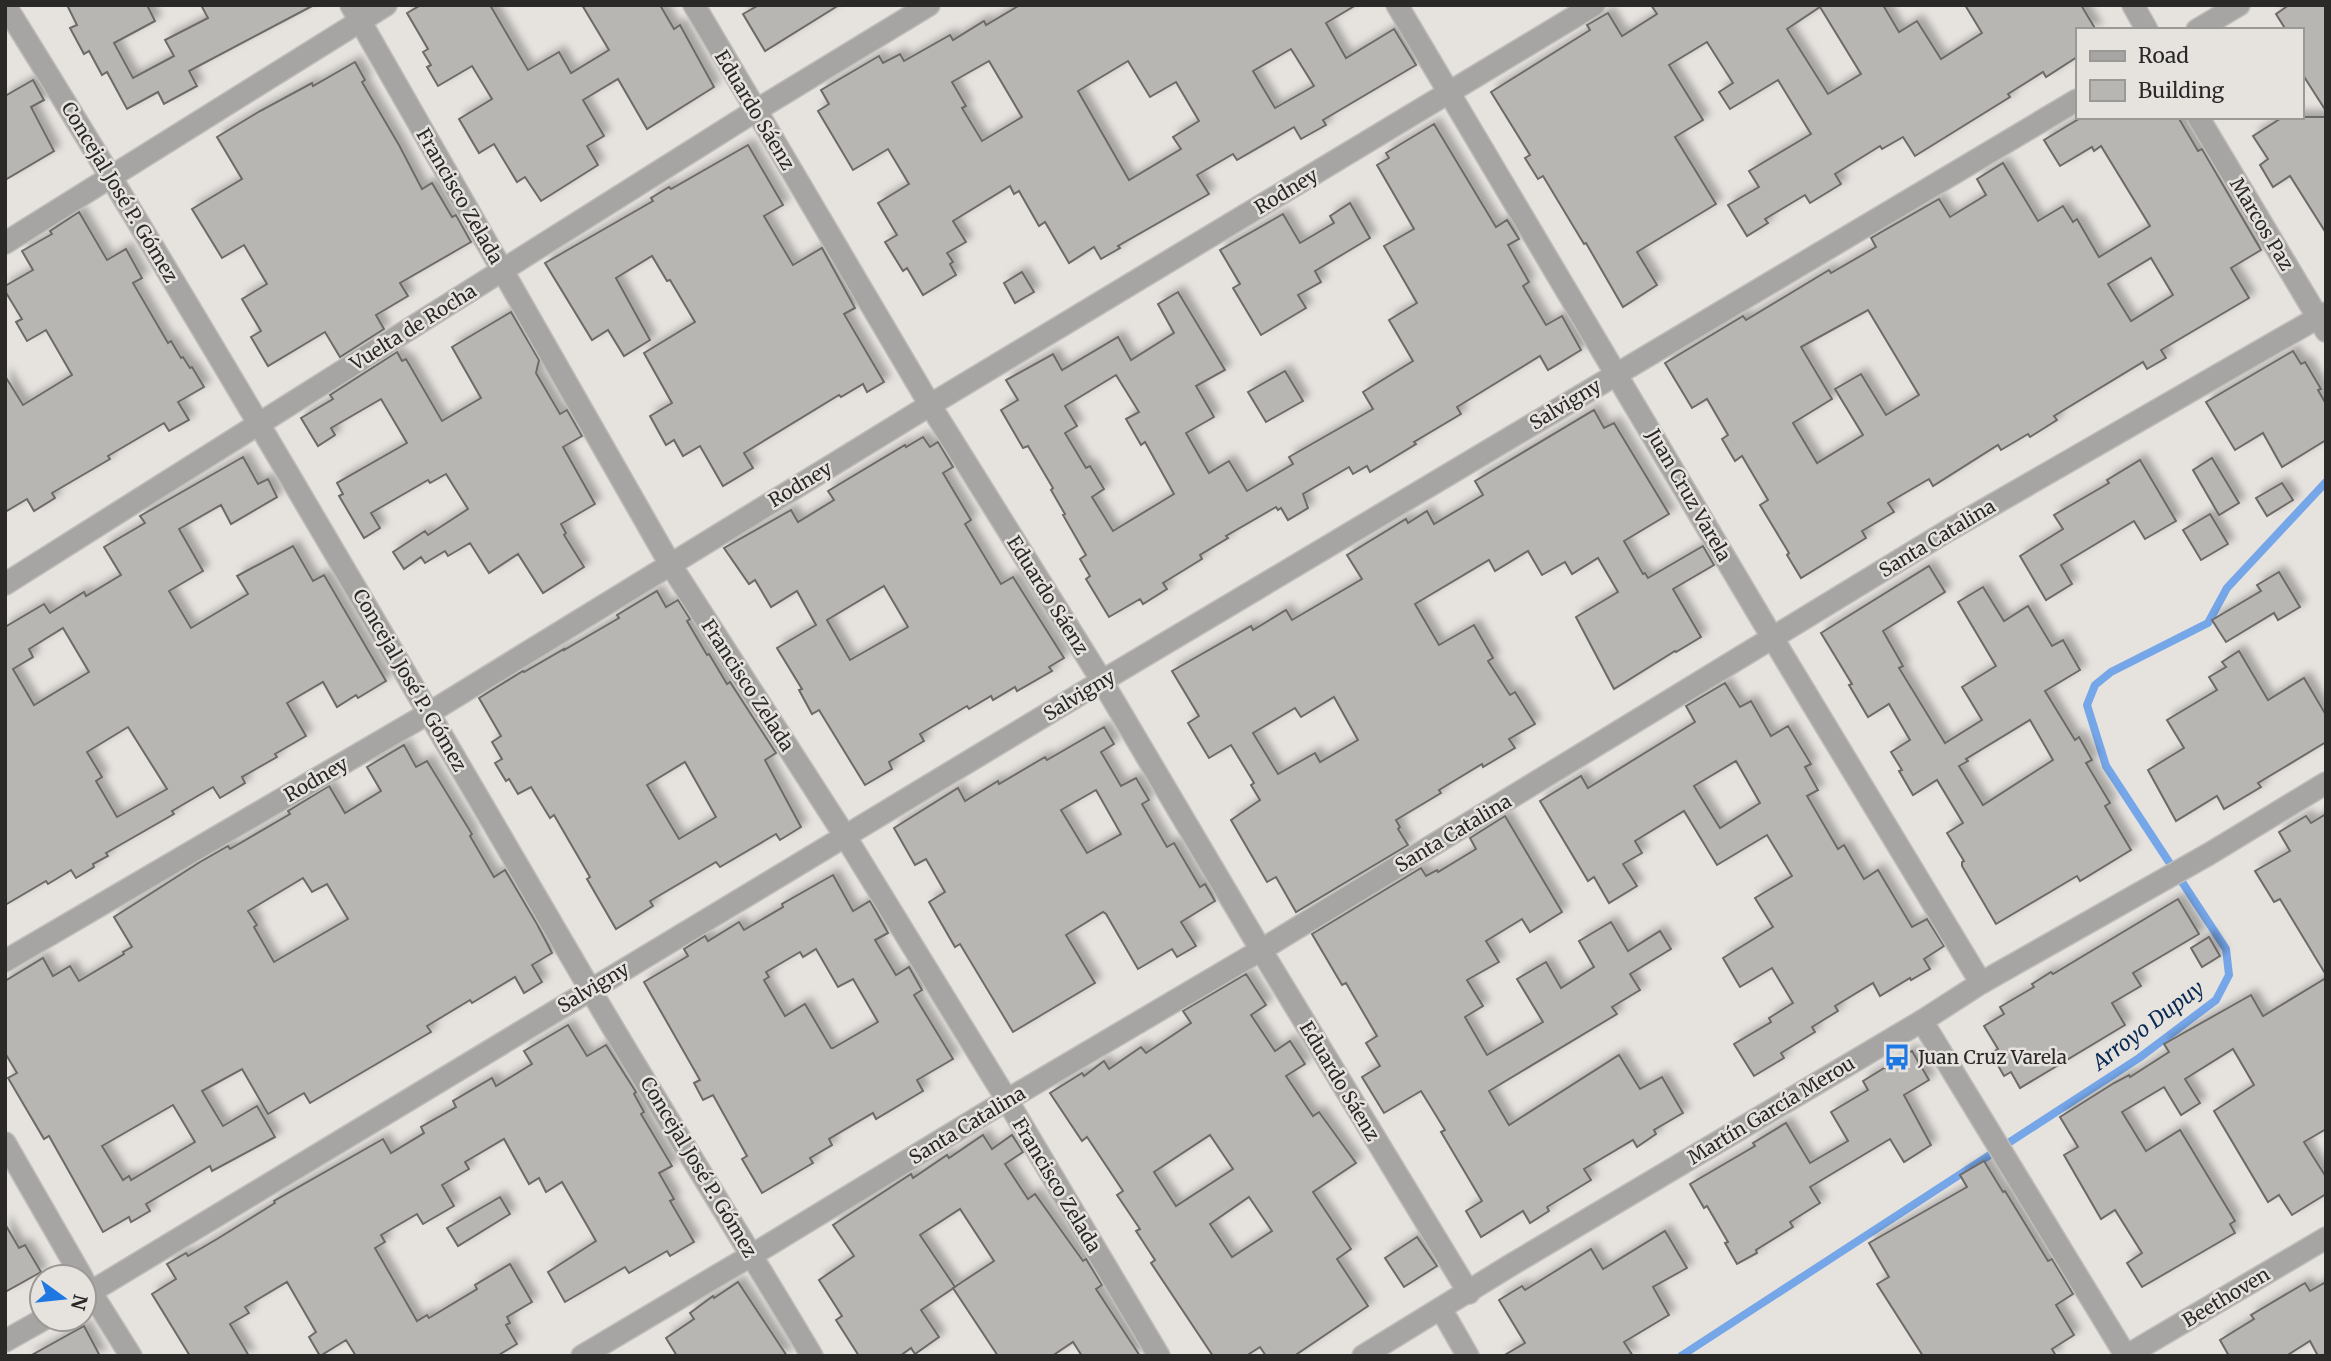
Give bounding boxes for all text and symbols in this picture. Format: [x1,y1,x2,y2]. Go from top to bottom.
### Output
legend [2076,28,2303,119]
text: Road [2138,42,2189,69]
street label: Eduardo Sáenz [710,46,800,174]
text: Building [2138,77,2225,104]
street label: Concejal José P. Gómez [57,97,183,287]
street label: Francisco Zelada [412,124,508,268]
street label: Rodney [1250,163,1322,219]
street label: Marcos Paz [2225,173,2299,275]
street label: Vuelta de Rocha [345,279,481,376]
street label: Salvigny [1525,373,1605,435]
street label: Juan Cruz Varela [1641,424,1737,565]
street label: Rodney [764,456,836,512]
street label: Santa Catalina [1874,494,2000,582]
street label: Eduardo Sáenz [1002,531,1094,659]
street label: Concejal José P. Gómez [348,585,472,775]
street label: Francisco Zelada [696,615,800,755]
street label: Salvigny [1039,664,1119,726]
street label: Rodney [280,751,352,807]
street label: Santa Catalina [1390,789,1516,877]
street label: Salvigny [553,956,633,1018]
water label: Arroyo Dupuy [2085,974,2209,1077]
street label: Eduardo Sáenz [1295,1017,1385,1145]
bus stop icon: Juan Cruz Varela [1882,1042,1912,1072]
place label: Juan Cruz Varela [1917,1045,2067,1069]
street label: Martín García Merou [1683,1051,1859,1169]
street label: Concejal José P. Gómez [636,1072,762,1262]
street label: Santa Catalina [904,1081,1030,1169]
street label: Francisco Zelada [1007,1114,1107,1256]
street label: Beethoven [2178,1261,2274,1332]
north arrow [28,1263,98,1333]
text: N [66,1292,93,1313]

